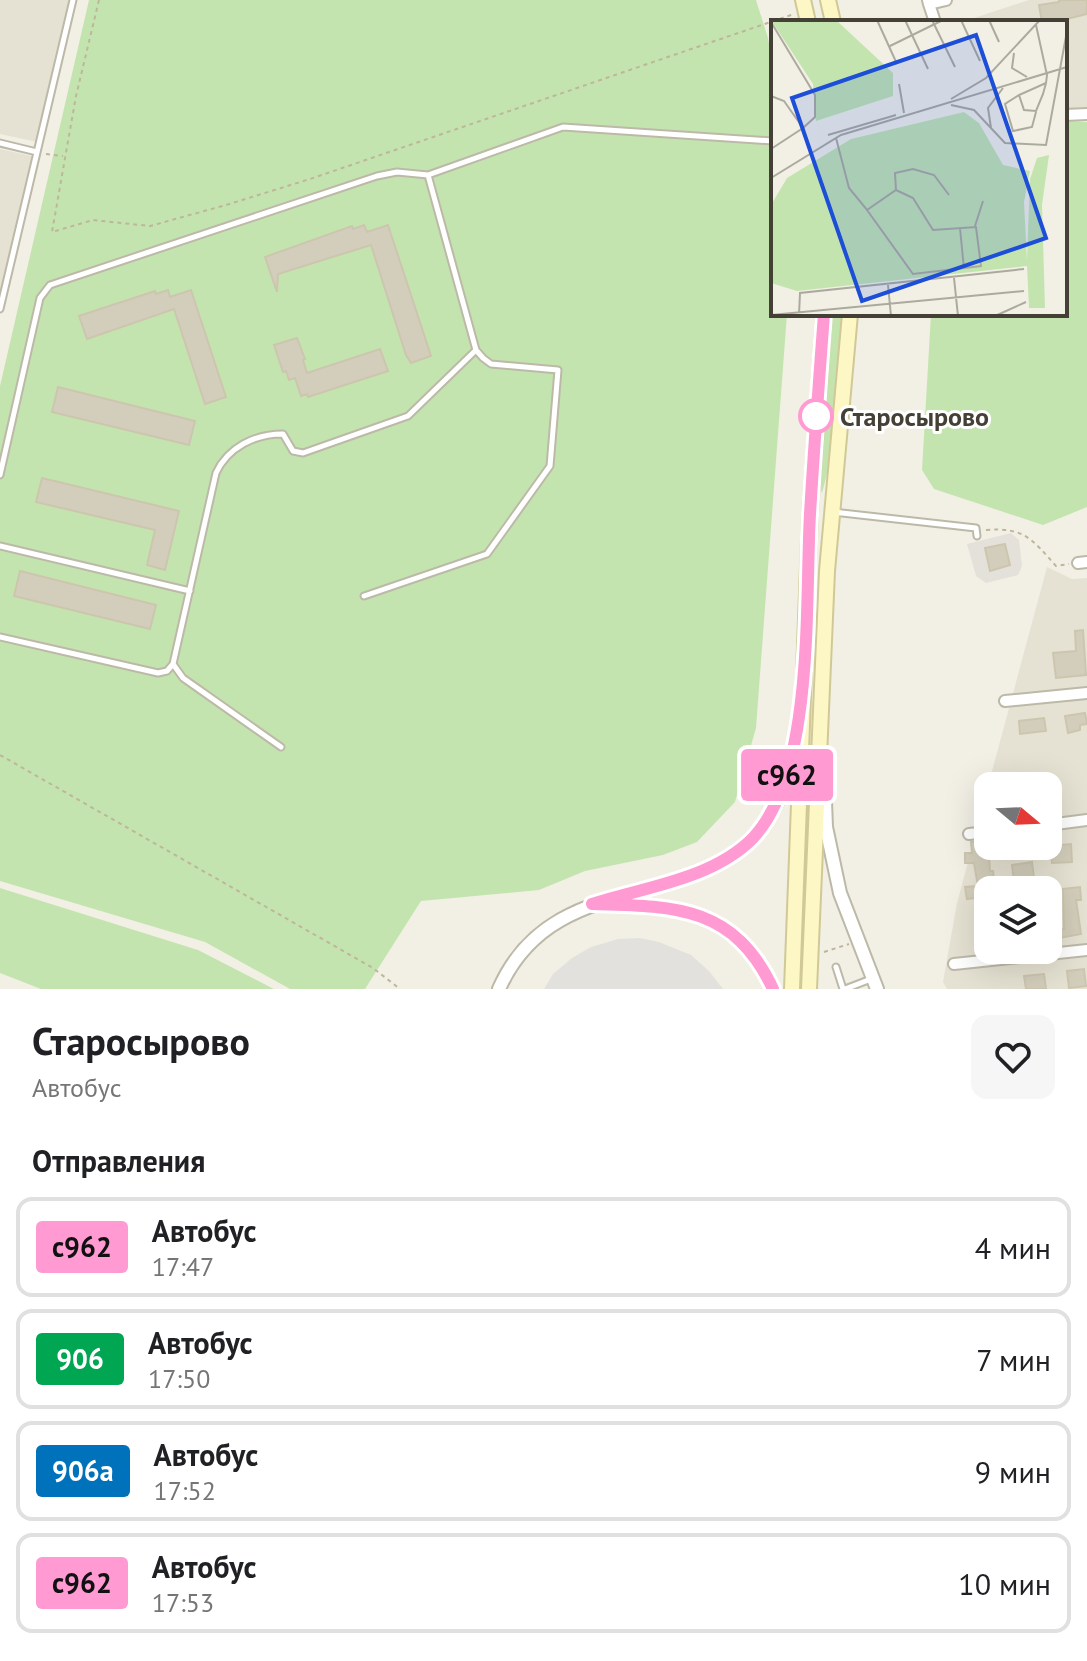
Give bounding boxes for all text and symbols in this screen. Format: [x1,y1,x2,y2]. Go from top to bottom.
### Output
inset map [771,20,1067,316]
marker: Старосырово [799,399,833,433]
place label: Старосырово [840,400,989,433]
line badge: с962 [731,749,843,801]
text: с962 [757,756,817,793]
north arrow [974,772,1062,860]
map controls [974,772,1062,964]
button: layers [974,876,1062,964]
button: heart [971,1015,1055,1099]
text: Старосырово [32,1016,250,1065]
text: Автобус [32,1071,121,1104]
text: Отправления [32,1141,205,1180]
text: Автобус [152,1211,256,1250]
text: с962 [52,1228,112,1265]
text: 4 мин [975,1228,1051,1267]
text: 17:47 [152,1250,214,1283]
text: Автобус [148,1323,253,1362]
text: 906 [56,1340,104,1377]
text: 7 мин [976,1340,1051,1379]
text: 17:50 [148,1362,210,1395]
text: Автобус [154,1435,258,1474]
text: 906а [52,1452,114,1489]
text: 9 мин [975,1452,1051,1491]
text: 17:52 [154,1474,216,1507]
text: Автобус [152,1547,256,1586]
text: с962 [52,1564,112,1601]
text: 10 мин [958,1564,1051,1603]
text: 17:53 [152,1586,214,1619]

